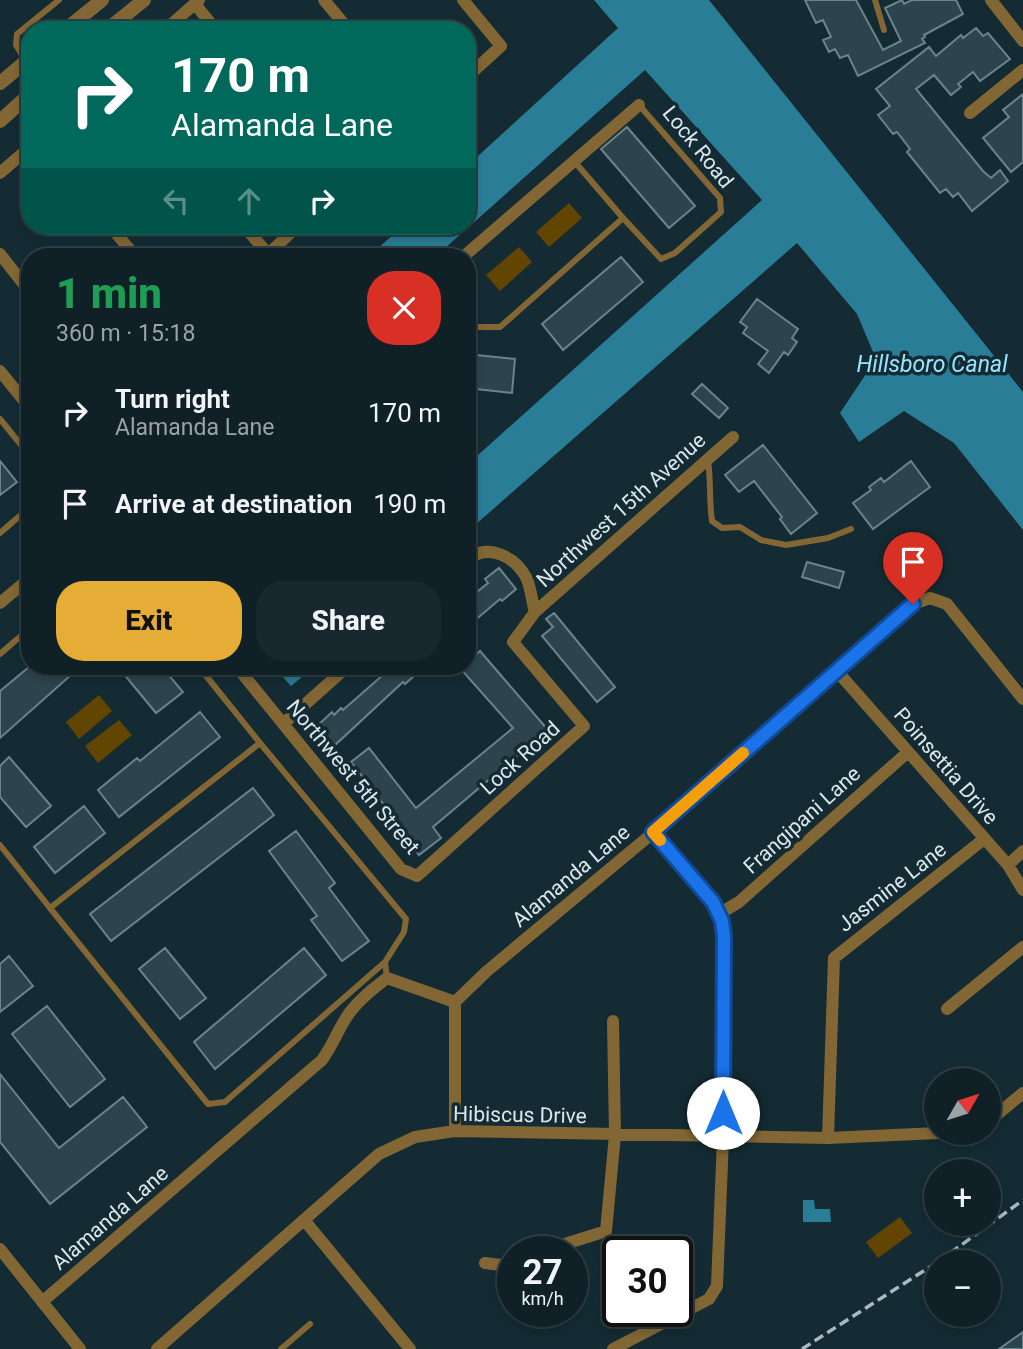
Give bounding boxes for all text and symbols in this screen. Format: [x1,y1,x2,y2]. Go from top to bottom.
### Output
text: 170 m [171,47,310,104]
icon: right [56,49,147,140]
street label: Lock Road [658,101,738,193]
text: Alamanda Lane [171,106,393,144]
icon: left [157,182,195,220]
icon: ahead [230,182,268,220]
icon: right [303,182,341,220]
text: 1 min [56,269,162,318]
button: close [367,271,441,345]
text: 360 m · 15:18 [56,320,195,347]
water label: Hillsboro Canal [856,351,1008,378]
text: Turn right [115,384,230,414]
icon: right [56,394,94,432]
text: 170 m [368,398,441,428]
text: Alamanda Lane [115,414,274,441]
street label: Northwest 15th Avenue [532,428,710,592]
icon: arrive [56,485,94,523]
text: Arrive at destination [115,489,352,519]
text: 190 m [373,489,446,519]
pin [883,532,943,604]
icon: arrive [894,543,932,581]
button: Exit [56,581,242,661]
button: Share [256,581,441,661]
street label: Northwest 5th Street [282,695,425,859]
street label: Poinsettia Drive [889,703,1003,829]
street label: Lock Road [475,716,565,800]
street label: Frangipani Lane [739,761,865,879]
street label: Alamanda Lane [508,820,634,932]
street label: Jasmine Lane [833,837,951,937]
north arrow [924,1068,1001,1144]
map controls [924,1068,1001,1327]
position arrow [686,1076,760,1150]
street label: Hibiscus Drive [453,1102,587,1128]
button: + [924,1159,1001,1236]
street label: Alamanda Lane [47,1161,173,1275]
speed limit sign: 30 [602,1236,693,1327]
button: − [924,1250,1001,1327]
text: 27 [522,1252,563,1293]
text: km/h [521,1288,564,1309]

